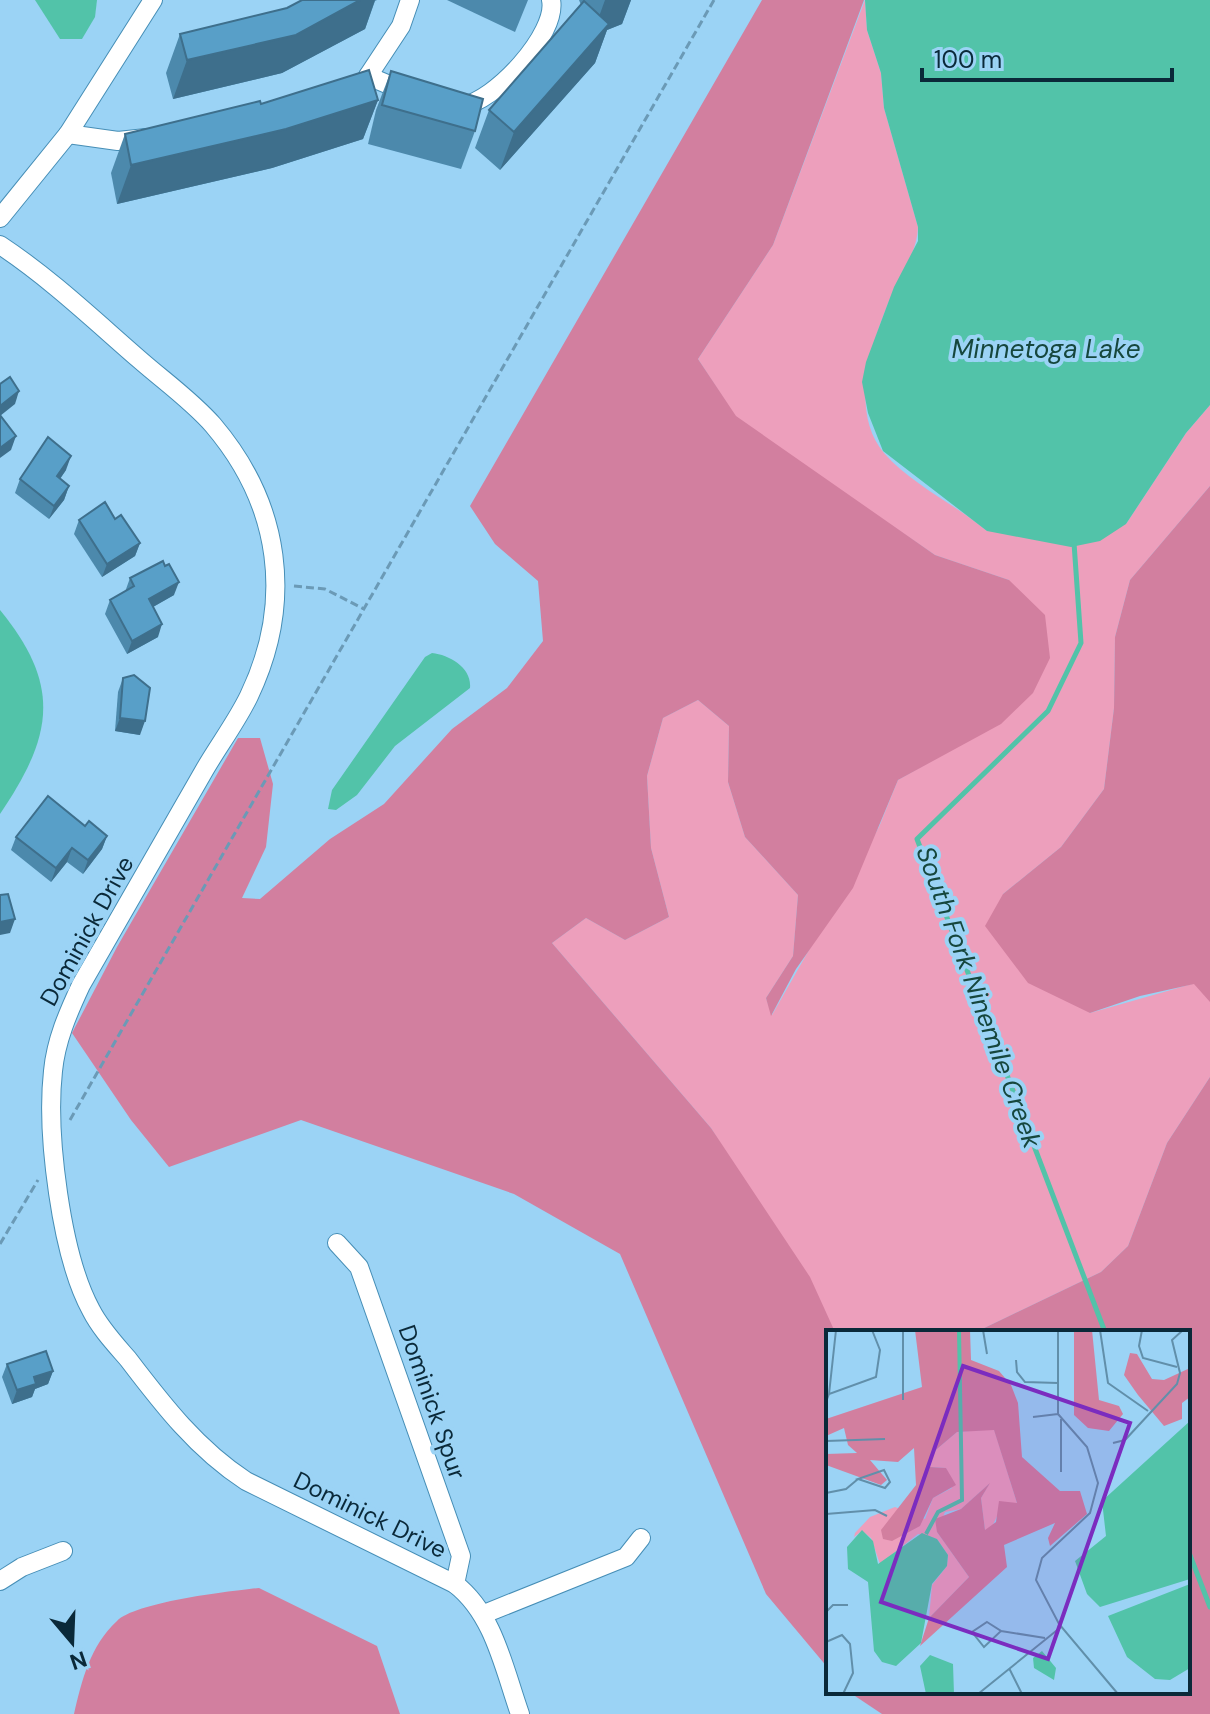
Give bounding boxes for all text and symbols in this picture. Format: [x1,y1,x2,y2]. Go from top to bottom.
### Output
scale bar [922,32,1172,82]
text: 100 m [934,44,1002,75]
water label: Minnetoga Lake [951,332,1141,366]
water label: South Fork Ninemile Creek [908,841,1050,1153]
street label: Dominick Drive [33,850,140,1011]
street label: Dominick Spur [392,1321,473,1483]
inset map [826,1330,1190,1694]
street label: Dominick Drive [289,1464,452,1565]
north arrow [32,1602,112,1682]
text: N [66,1644,91,1677]

